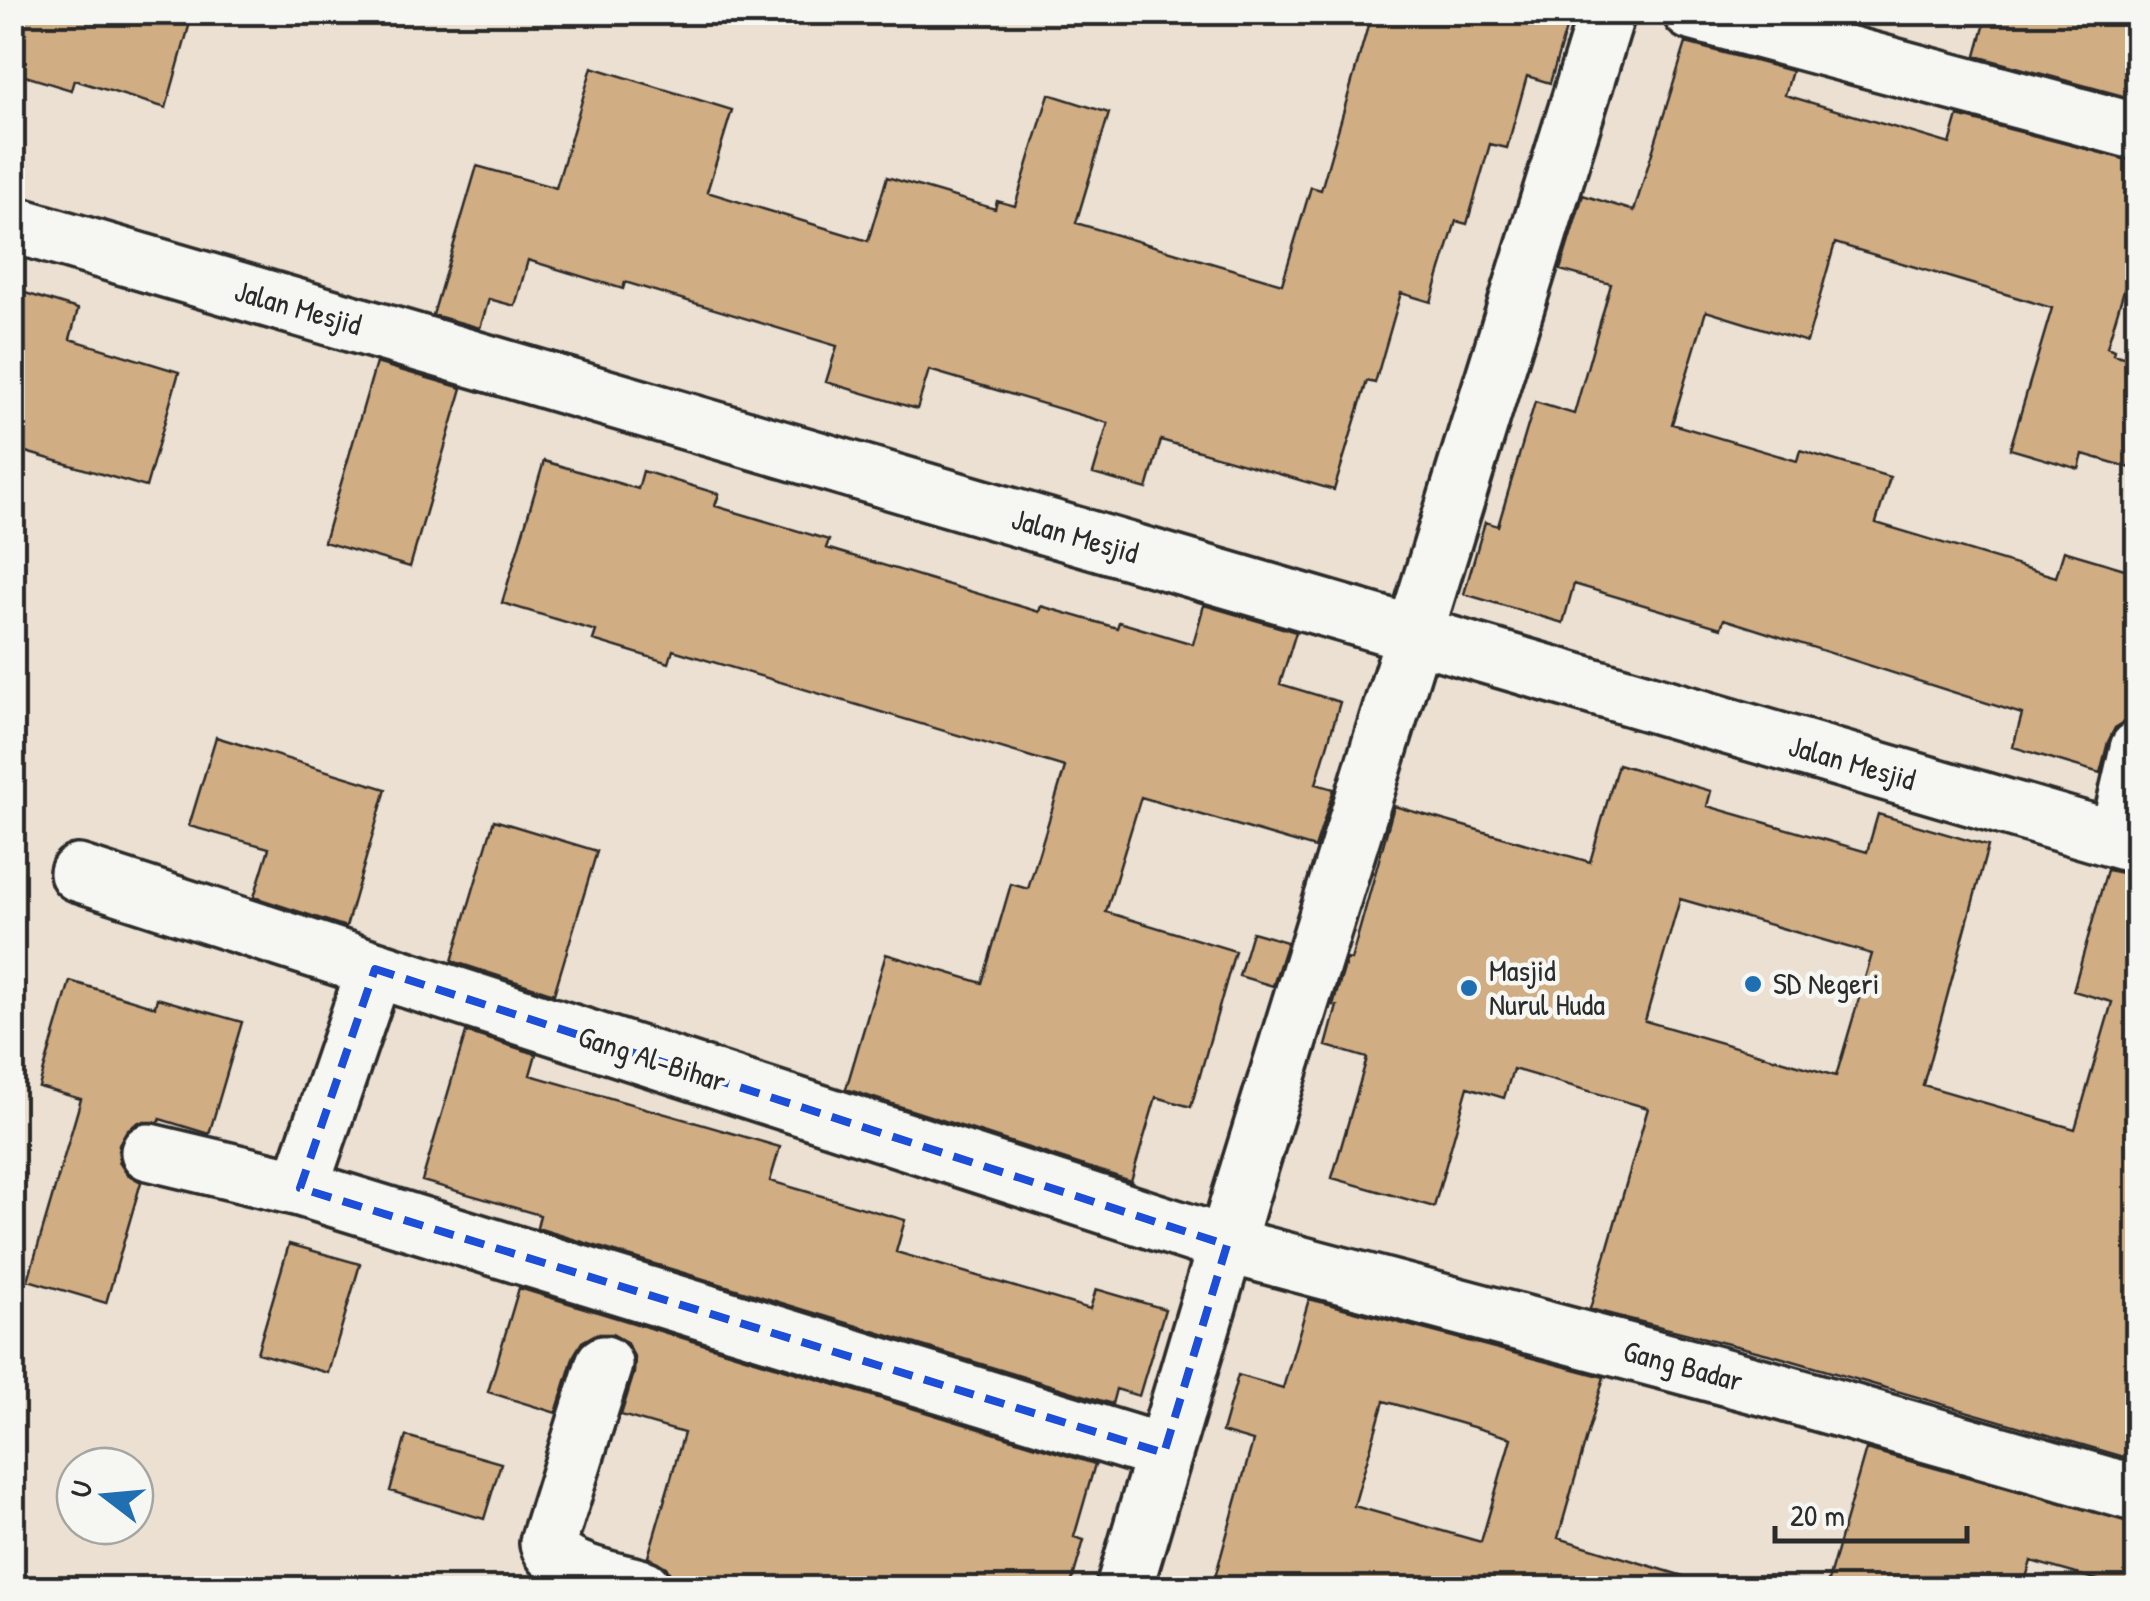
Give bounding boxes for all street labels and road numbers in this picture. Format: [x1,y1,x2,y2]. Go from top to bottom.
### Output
street label: Jalan Mesjid [230,270,366,344]
street label: Jalan Mesjid [1007,498,1143,572]
street label: Jalan Mesjid [1784,725,1920,799]
street label: Gang Al-Bihar [574,1015,731,1101]
street label: Gang Badar [1619,1330,1748,1400]

